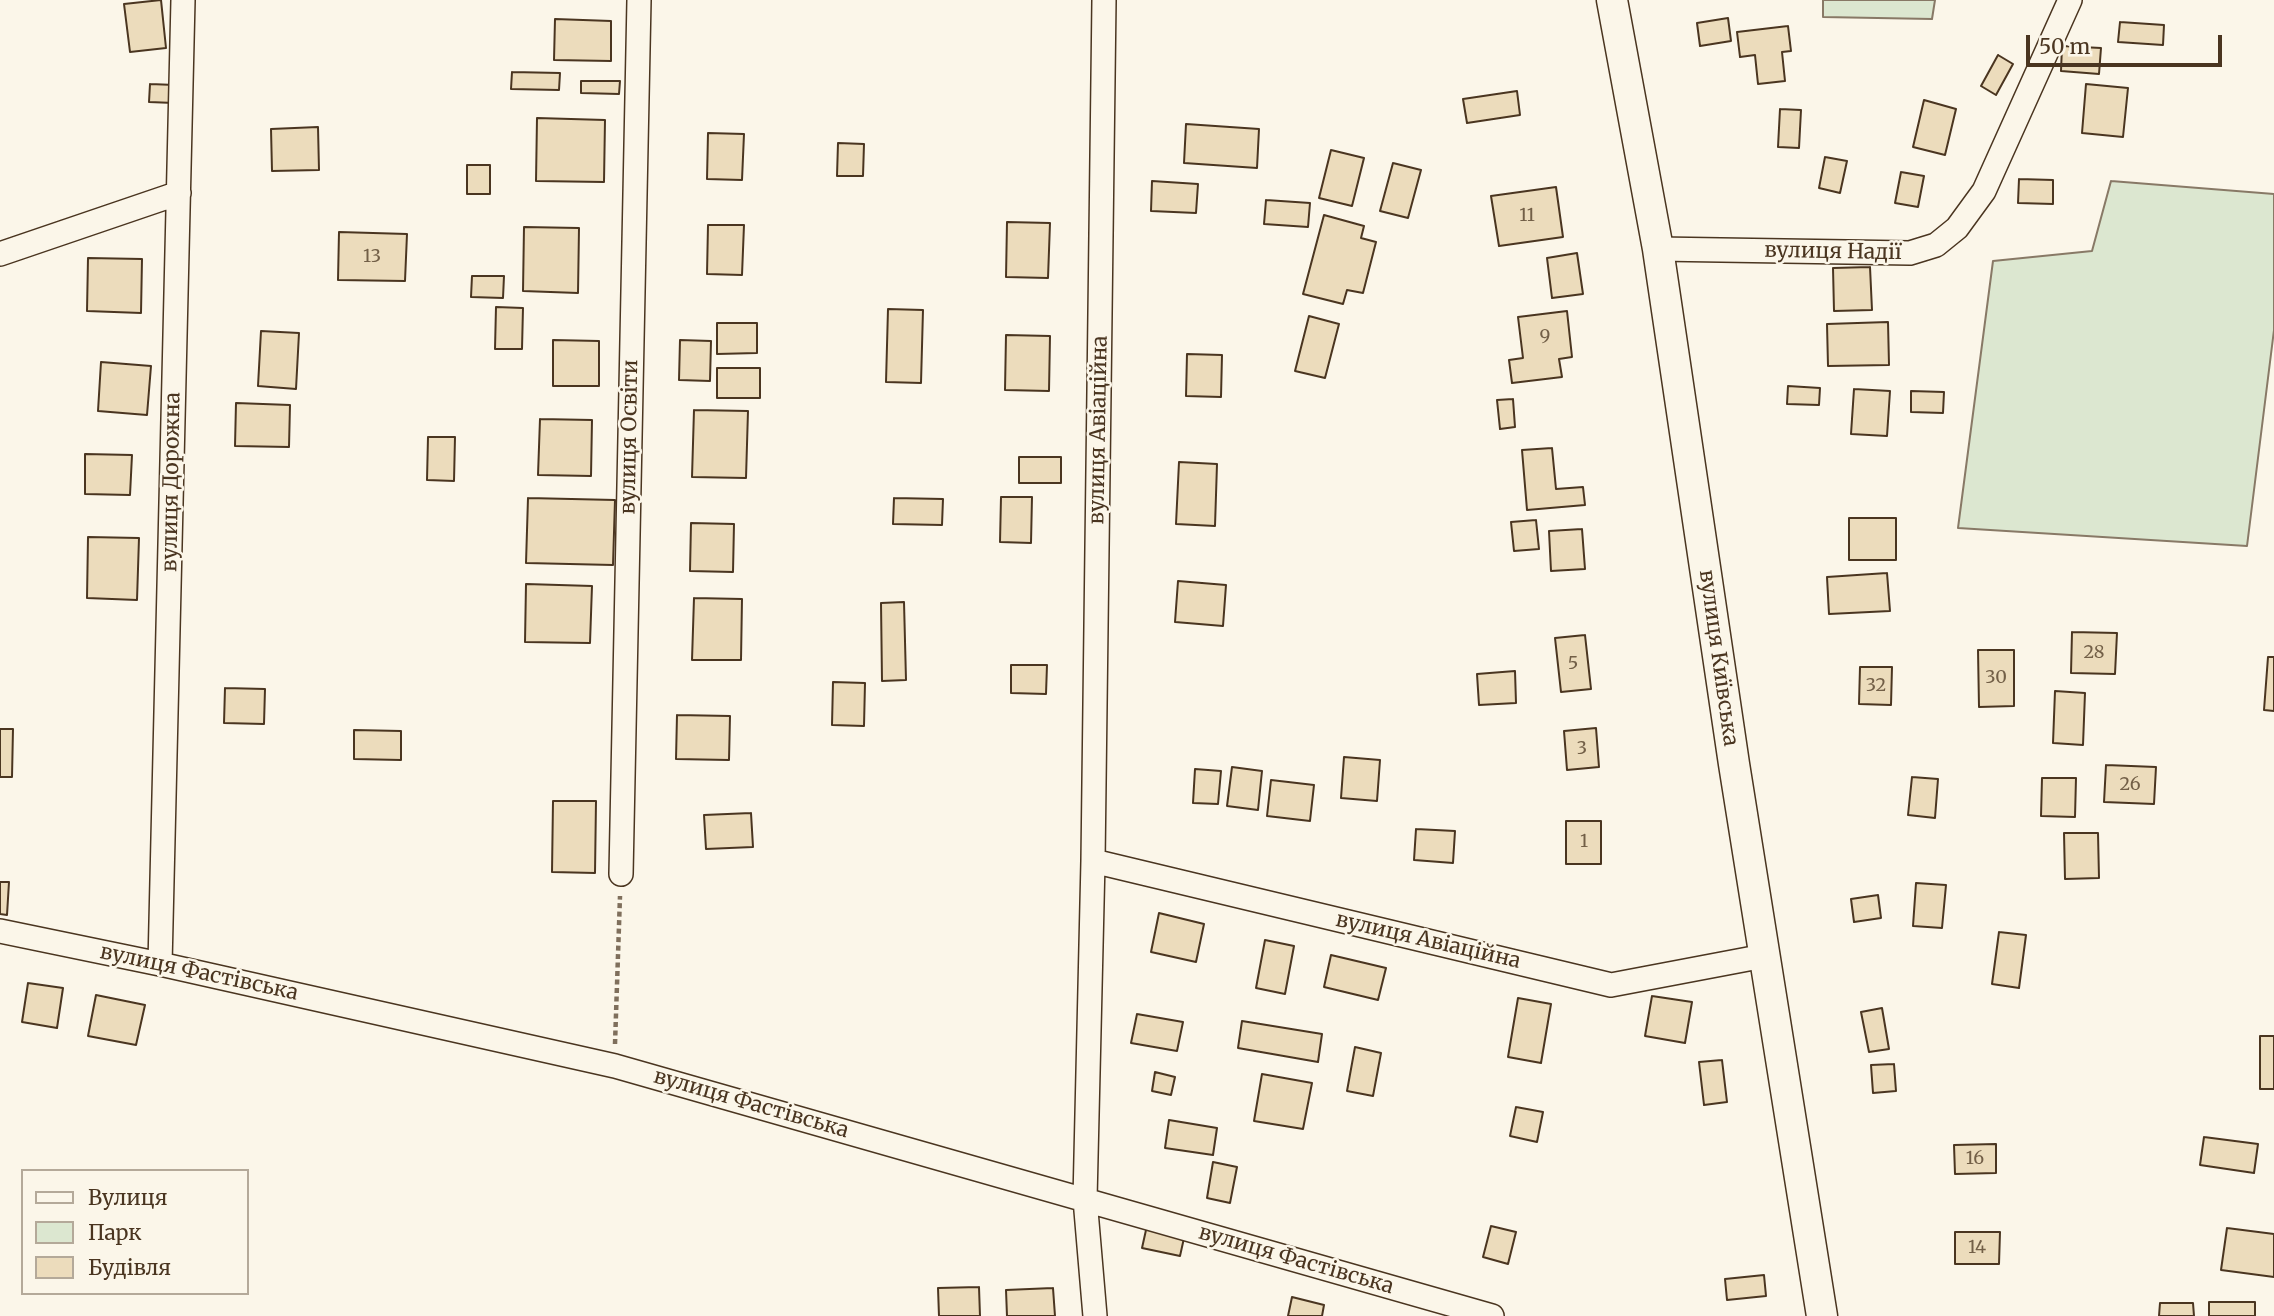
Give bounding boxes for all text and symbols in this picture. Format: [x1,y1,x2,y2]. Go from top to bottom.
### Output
scale bar [2029,21,2225,65]
text: 50 m [2039,33,2090,60]
house number: 11 [1519,205,1535,227]
street label: вулиця Надії [1764,238,1902,266]
house number: 13 [363,246,381,268]
house number: 9 [1540,326,1550,348]
street label: вулиця Авіаційна [1085,335,1113,525]
street label: вулиця Освіти [616,359,644,515]
street label: вулиця Дорожна [158,392,186,572]
street label: вулиця Київська [1693,568,1743,748]
house number: 28 [2083,642,2105,664]
house number: 5 [1568,653,1578,675]
house number: 30 [1985,667,2007,689]
house number: 32 [1866,675,1886,697]
house number: 3 [1577,738,1587,760]
house number: 26 [2119,774,2141,796]
house number: 1 [1580,831,1588,853]
street label: вулиця Авіаційна [1333,907,1523,975]
street label: вулиця Фастівська [98,940,300,1006]
street label: вулиця Фастівська [651,1064,851,1144]
house number: 16 [1966,1148,1984,1170]
legend [21,1169,248,1295]
text: Вулиця [88,1184,168,1211]
text: Парк [88,1219,142,1246]
street label: вулиця Фастівська [1196,1220,1396,1300]
house number: 14 [1968,1237,1986,1259]
text: Будівля [88,1254,171,1281]

